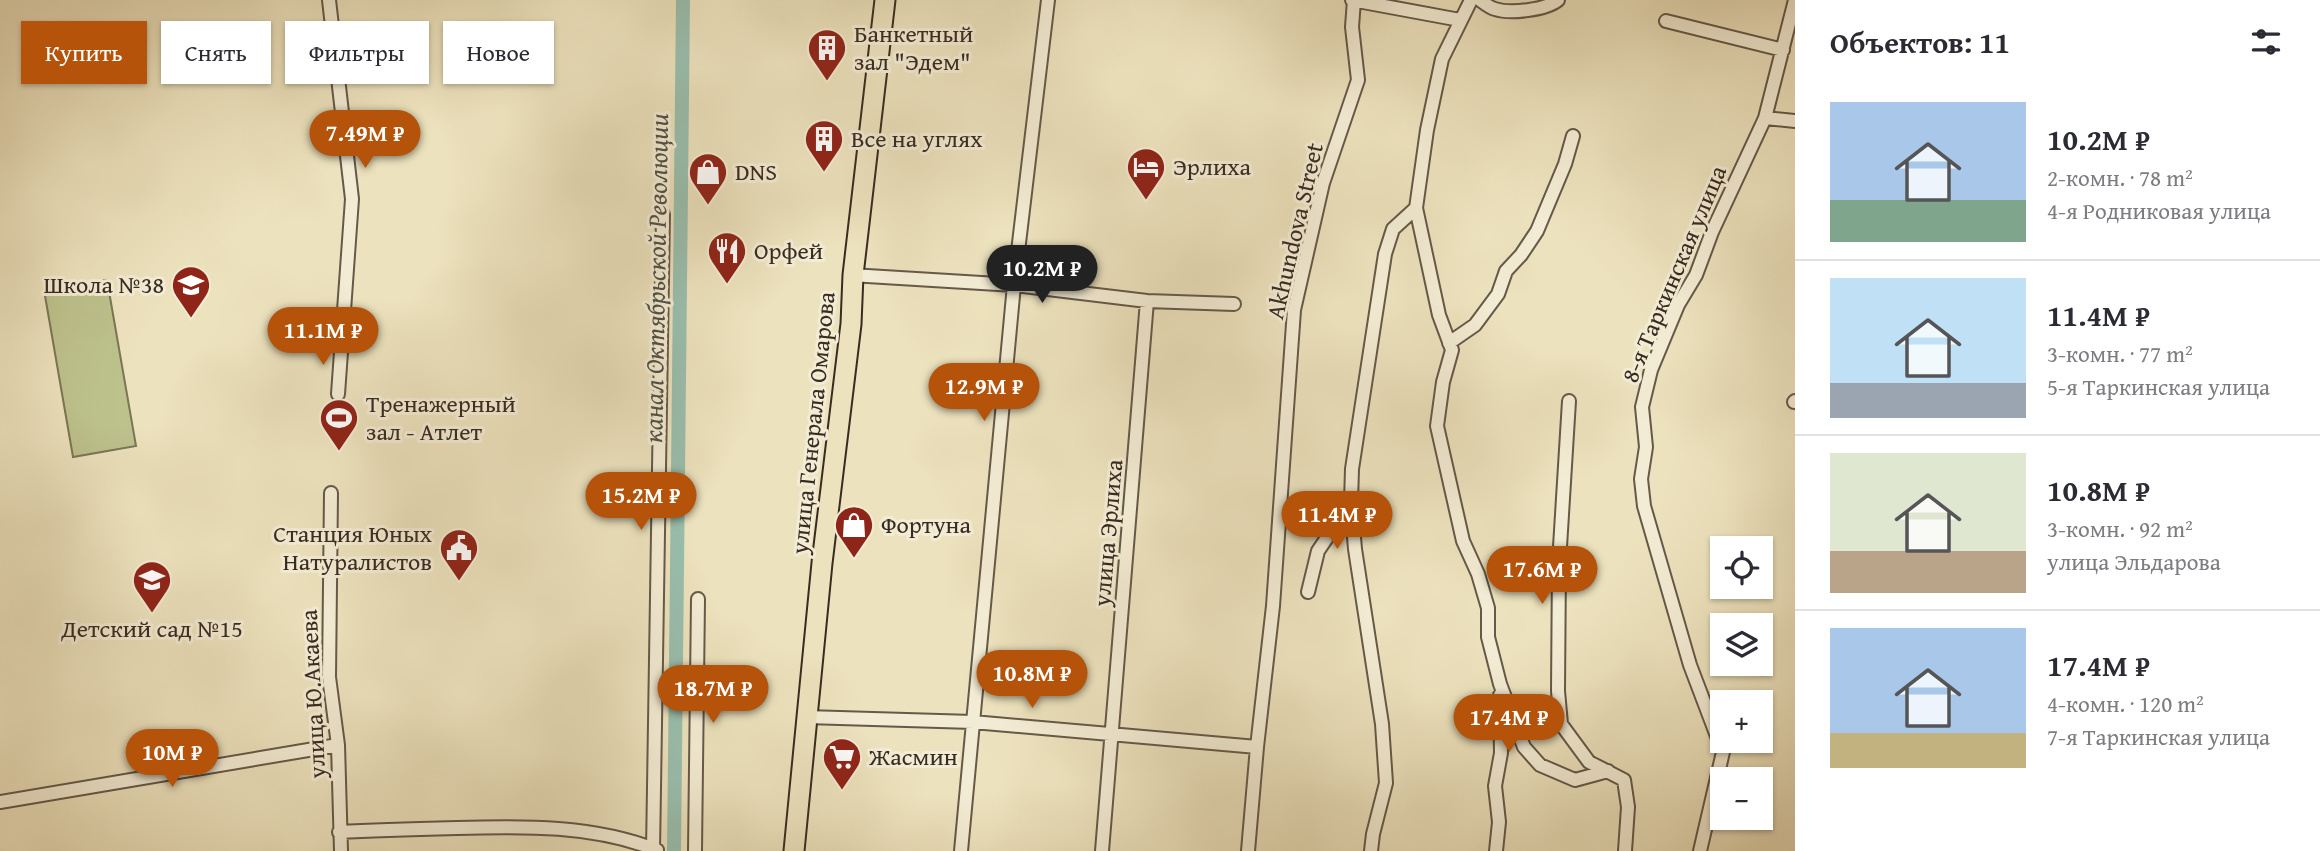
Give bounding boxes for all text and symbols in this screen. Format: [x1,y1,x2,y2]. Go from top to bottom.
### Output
place label: Банкетный зал "Эдем" [854,16,973,79]
text: Объектов: 11 [1830,20,2010,64]
chip: Купить [21,21,147,84]
chip: Снять [161,21,271,84]
chip: Фильтры [285,21,429,84]
chip: Новое [443,21,554,84]
icon: filters [2247,23,2285,61]
building icon: Банкетный зал "Эдем" [806,27,848,82]
pin: 7.49M ₽ [300,110,430,170]
water label: канал Октябрьской Революции [633,113,678,443]
text: 7.49M ₽ [325,116,405,149]
text: 10.2M ₽ [2047,117,2150,161]
building icon: Все на углях [803,118,845,173]
place label: Все на углях [851,121,983,156]
icon: home [1886,130,1970,214]
street label: Akhundova Street [1257,139,1332,323]
hotel icon: Эрлиха [1125,146,1167,201]
place label: Эрлиха [1173,149,1251,184]
shop icon: DNS [687,151,729,206]
place label: DNS [735,154,777,189]
street label: 8-я Таркинская улица [1612,159,1735,388]
text: 2-комн. · 78 m² [2047,161,2193,194]
text: 4-я Родниковая улица [2047,194,2271,227]
restaurant icon: Орфей [706,230,748,285]
place label: Орфей [754,233,823,268]
pin: 10.2M ₽ [977,246,1107,305]
text: 10.2M ₽ [1002,251,1082,284]
school or university icon: Школа №38 [170,264,212,319]
place label: Школа №38 [43,267,164,302]
street label: улица Генерала Омарова [781,289,844,557]
text: 11.4M ₽ [2047,293,2150,337]
icon: home [1886,306,1970,390]
pin: 11.1M ₽ [258,308,388,367]
text: 11.1M ₽ [283,313,363,346]
text: 3-комн. · 77 m² [2047,337,2193,370]
pin: 12.9M ₽ [919,364,1049,423]
text: 12.9M ₽ [944,369,1024,402]
text: 5-я Таркинская улица [2047,370,2270,403]
place label: Тренажерный зал - Атлет [366,386,516,449]
sports icon: Тренажерный зал - Атлет [318,397,360,452]
street label: улица Эрлиха [1084,457,1131,609]
text: 10.8M ₽ [2047,468,2150,512]
pin: 15.2M ₽ [576,472,706,532]
text: 15.2M ₽ [601,478,681,511]
icon: home [1886,481,1970,565]
pin: 11.4M ₽ [1272,491,1402,551]
text: 11.4M ₽ [1297,497,1377,530]
shop icon: Фортуна [833,504,875,559]
place label: Фортуна [881,507,972,542]
text: 3-комн. · 92 m² [2047,512,2193,545]
place label: Станция Юных Натуралистов [273,516,433,579]
public building icon: Станция Юных Натуралистов [438,527,480,582]
map controls [1710,536,1773,830]
button: locate [1710,536,1773,599]
text: улица Эльдарова [2047,545,2221,578]
pin: 17.6M ₽ [1477,546,1607,606]
text: 17.6M ₽ [1502,552,1582,585]
school or university icon: Детский сад №15 [131,559,173,614]
street label: улица Ю.Акаева [291,608,334,781]
place label: Детский сад №15 [60,611,243,646]
button: layers [1710,613,1773,676]
text: 17.4M ₽ [2047,643,2150,687]
pin: 10.8M ₽ [967,650,1097,710]
text: 10.8M ₽ [992,656,1072,689]
icon: home [1886,656,1970,740]
pin: 18.7M ₽ [648,666,778,725]
text: 18.7M ₽ [673,671,753,704]
text: 4-комн. · 120 m² [2047,687,2204,720]
button: + [1710,690,1773,753]
pin: 17.4M ₽ [1444,694,1574,754]
text: 17.4M ₽ [1469,700,1549,733]
text: 7-я Таркинская улица [2047,720,2270,753]
pin: 10M ₽ [123,730,221,789]
text: 10M ₽ [142,735,202,768]
supermarket icon: Жасмин [821,736,863,791]
place label: Жасмин [868,739,958,774]
button: − [1710,767,1773,830]

